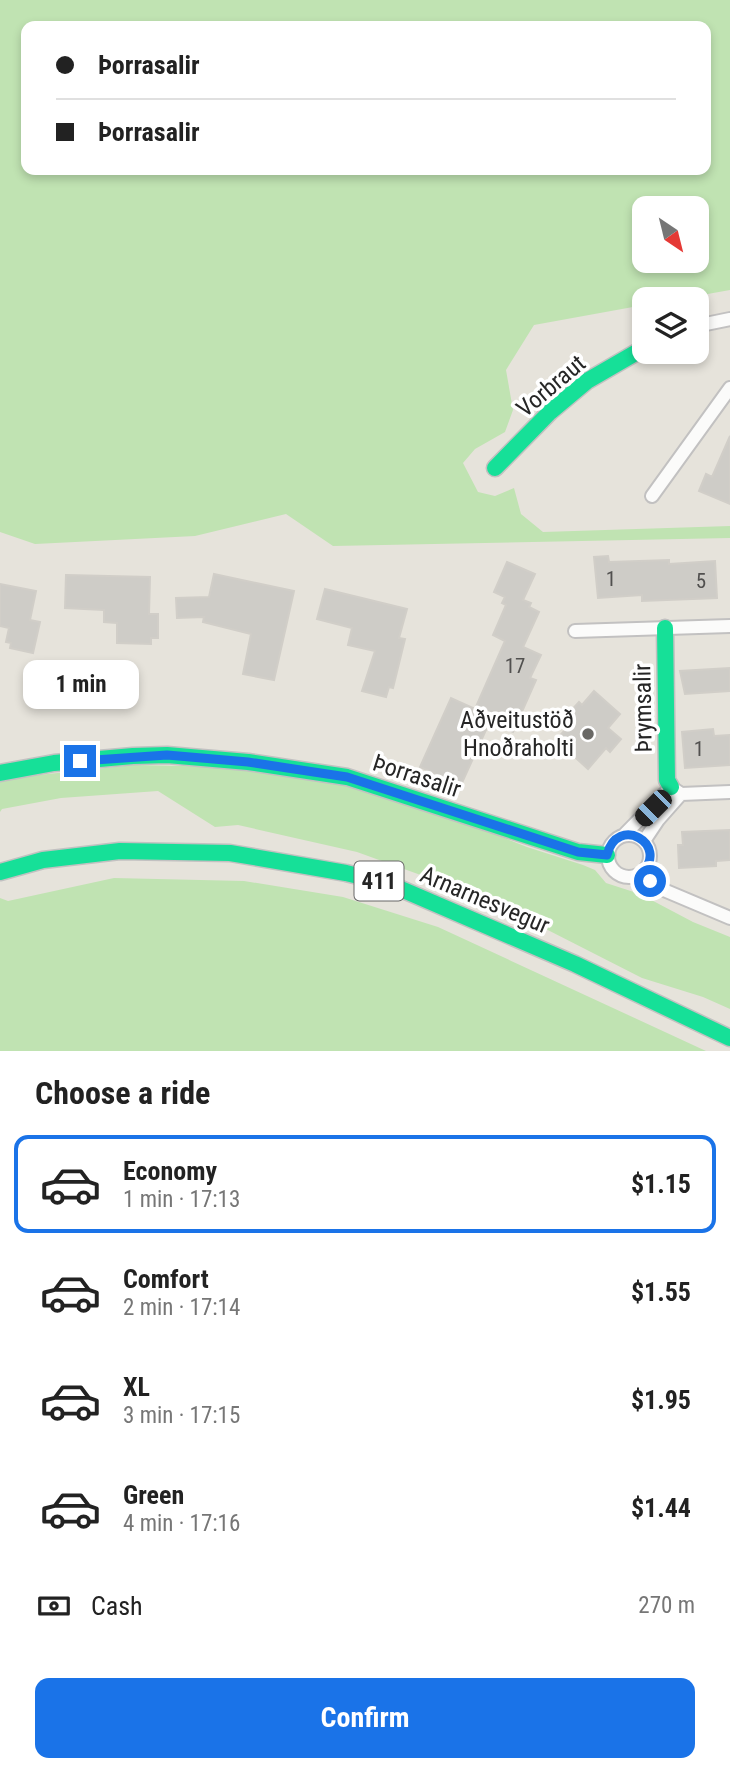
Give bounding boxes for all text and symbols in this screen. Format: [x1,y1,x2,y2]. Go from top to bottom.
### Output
text: Þorrasalir [98,50,200,80]
text: Þorrasalir [98,117,200,147]
north arrow [632,196,709,273]
map controls [632,196,709,364]
button: layers [632,287,709,364]
street label: Vorbraut [511,349,591,423]
house number: 1 [606,567,616,591]
house number: 5 [696,569,706,593]
house number: 17 [505,654,525,678]
callout: 1 min [22,660,138,708]
street label: Þrymsalir [628,663,658,753]
text: 1 min [55,671,107,698]
place label: Aðveitustöð Hnoðraholti [460,706,574,762]
marker: Aðveitustöð Hnoðraholti [580,726,596,742]
house number: 1 [694,737,704,761]
route end [64,745,96,777]
street label: Þorrasalir [369,749,465,803]
car [631,786,676,830]
street label: Arnarnesvegur [416,860,554,940]
road number: 411 [354,862,404,900]
route start [634,865,666,897]
text: Choose a ride [35,1074,210,1112]
icon: car [39,1153,102,1216]
text: Economy [123,1156,217,1186]
text: $1.15 [631,1169,691,1199]
text: 1 min · 17:13 [123,1186,240,1213]
icon: car [39,1261,102,1324]
text: Comfort [123,1264,209,1294]
text: $1.55 [631,1277,691,1307]
text: 2 min · 17:14 [123,1294,240,1321]
icon: car [39,1369,102,1432]
text: XL [123,1372,150,1402]
text: $1.95 [631,1385,691,1415]
text: 3 min · 17:15 [123,1402,240,1429]
icon: car [39,1477,102,1540]
text: Green [123,1480,184,1510]
text: $1.44 [631,1493,691,1523]
text: 4 min · 17:16 [123,1510,240,1537]
icon: cash [35,1587,73,1625]
text: Cash [91,1591,143,1621]
text: 270 m [638,1592,695,1619]
button: Confirm [35,1678,695,1758]

